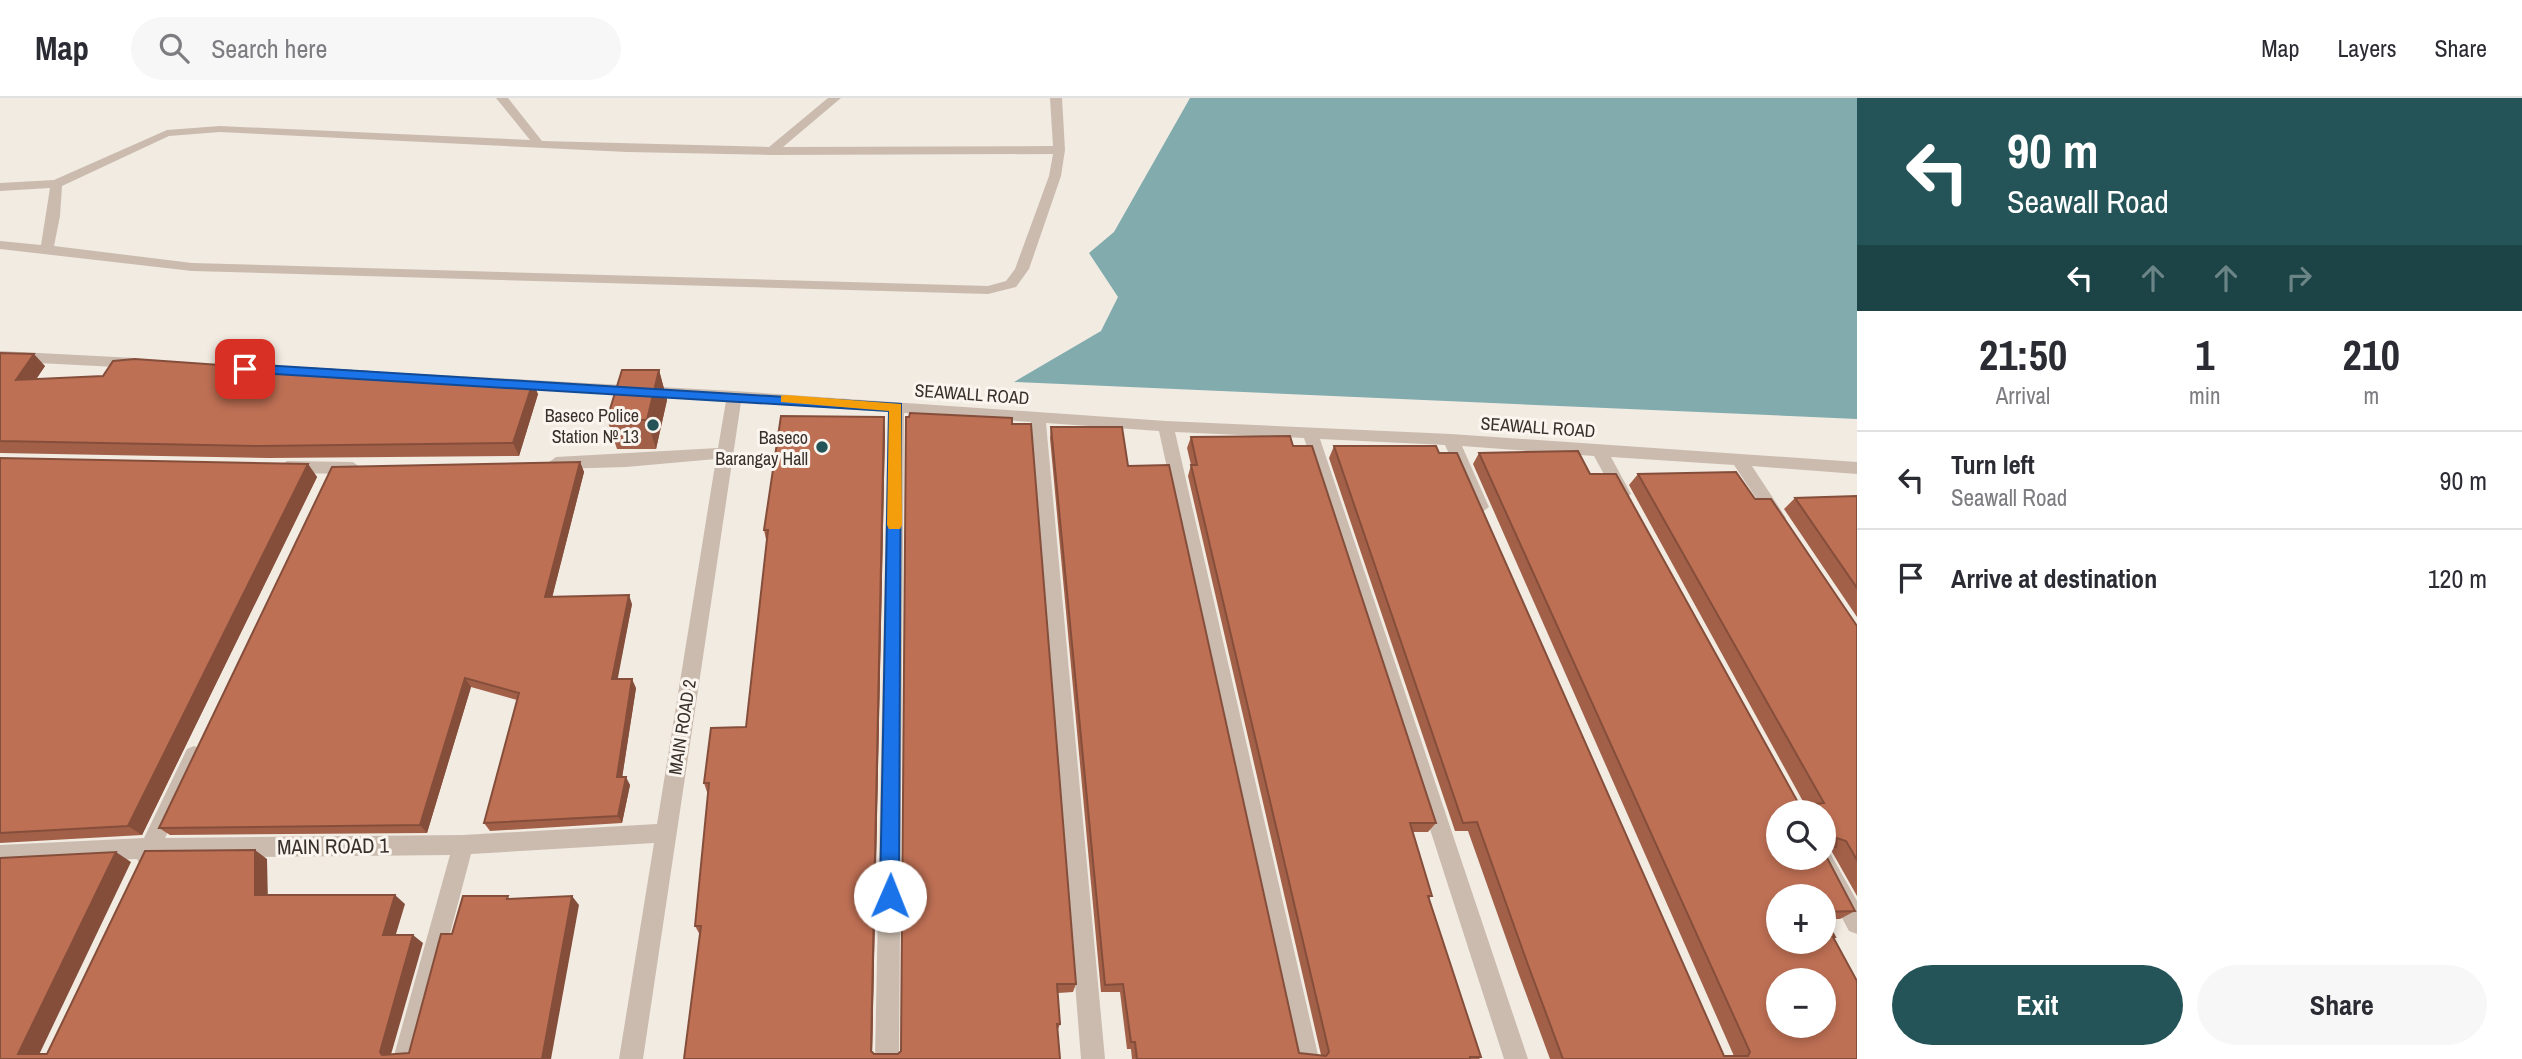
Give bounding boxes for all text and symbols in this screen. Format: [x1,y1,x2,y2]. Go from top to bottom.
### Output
search box [131,17,621,80]
text: Map [35,26,89,70]
icon: search [155,29,193,67]
text: Search here [211,31,327,66]
text: Map [2261,32,2299,64]
text: Layers [2337,32,2396,64]
text: Share [2434,32,2487,64]
text: 90 m [2007,117,2099,183]
icon: left [1892,126,1983,217]
text: Seawall Road [2007,180,2169,223]
icon: left [2061,259,2099,297]
icon: ahead [2134,259,2172,297]
icon: ahead [2207,259,2245,297]
icon: right [2280,259,2318,297]
text: 21:50 [1979,327,2067,383]
text: 1 [2195,327,2214,383]
text: 210 [2343,327,2400,383]
pin [215,339,275,399]
icon: arrive [226,350,264,388]
street label: SEAWALL ROAD [914,378,1030,410]
text: Arrival [1996,380,2050,411]
text: min [2189,380,2221,411]
text: m [2363,380,2379,411]
place label: Baseco Police Station № 13 [545,403,639,449]
street label: SEAWALL ROAD [1480,411,1596,443]
marker: Baseco Police Station № 13 [645,417,661,433]
place label: Baseco Barangay Hall [715,425,808,471]
marker: Baseco Barangay Hall [814,439,830,455]
text: Turn left [1951,447,2035,482]
icon: left [1892,461,1930,499]
text: 90 m [2440,463,2487,498]
text: Seawall Road [1951,482,2067,513]
icon: arrive [1892,559,1930,597]
text: Arrive at destination [1951,561,2157,596]
text: 120 m [2428,561,2487,596]
street label: MAIN ROAD 2 [662,678,702,776]
map controls [1766,800,1836,1038]
button: search [1766,800,1836,870]
street label: MAIN ROAD 1 [277,831,390,861]
position arrow [853,859,927,933]
button: + [1766,884,1836,954]
button: Exit [1892,965,2183,1045]
button: Share [2197,965,2487,1045]
button: − [1766,968,1836,1038]

